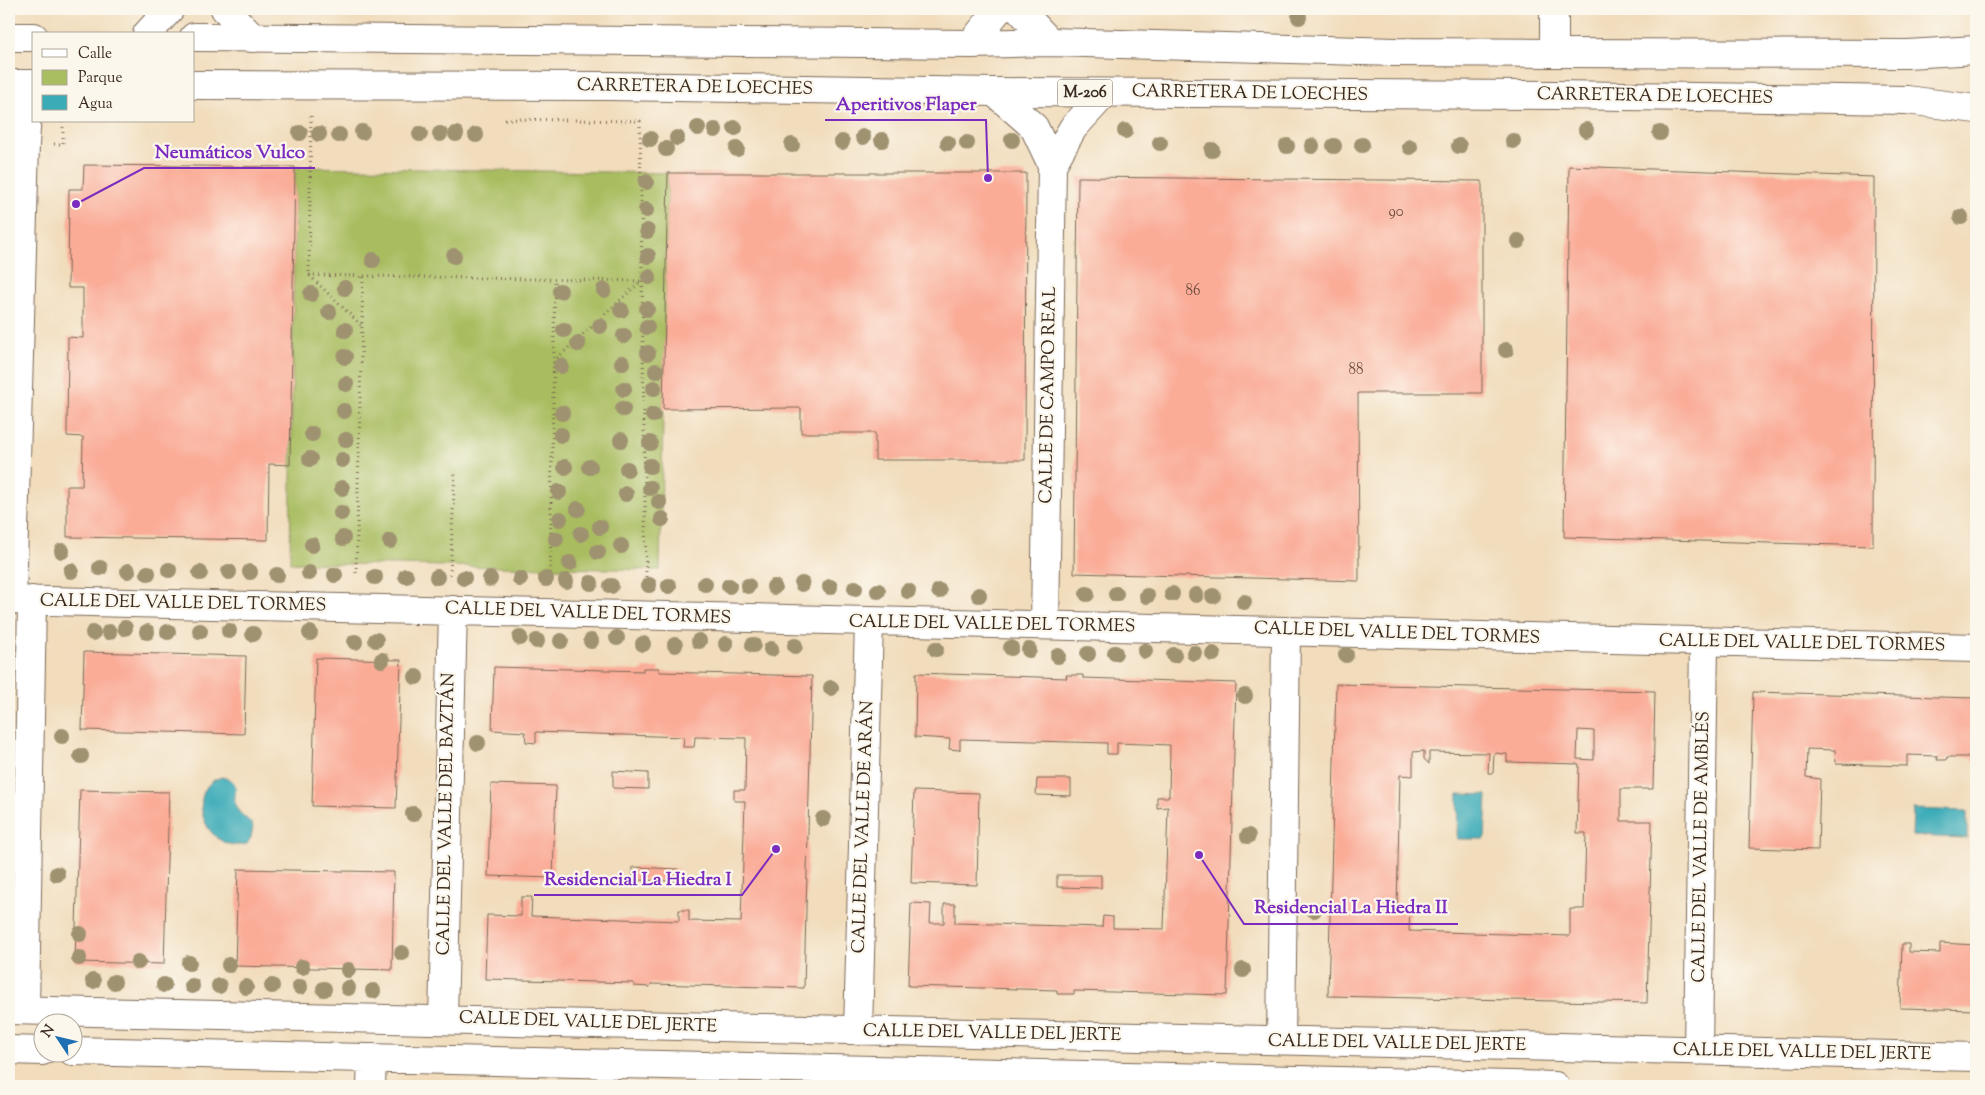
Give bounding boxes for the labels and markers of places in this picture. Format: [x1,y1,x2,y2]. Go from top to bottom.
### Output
callout: Aperitivos Flaper [825,86,986,120]
callout: Neumáticos Vulco [144,134,315,168]
callout: Residencial La Hiedra I [534,861,742,895]
callout: Residencial La Hiedra II [1244,890,1458,924]

